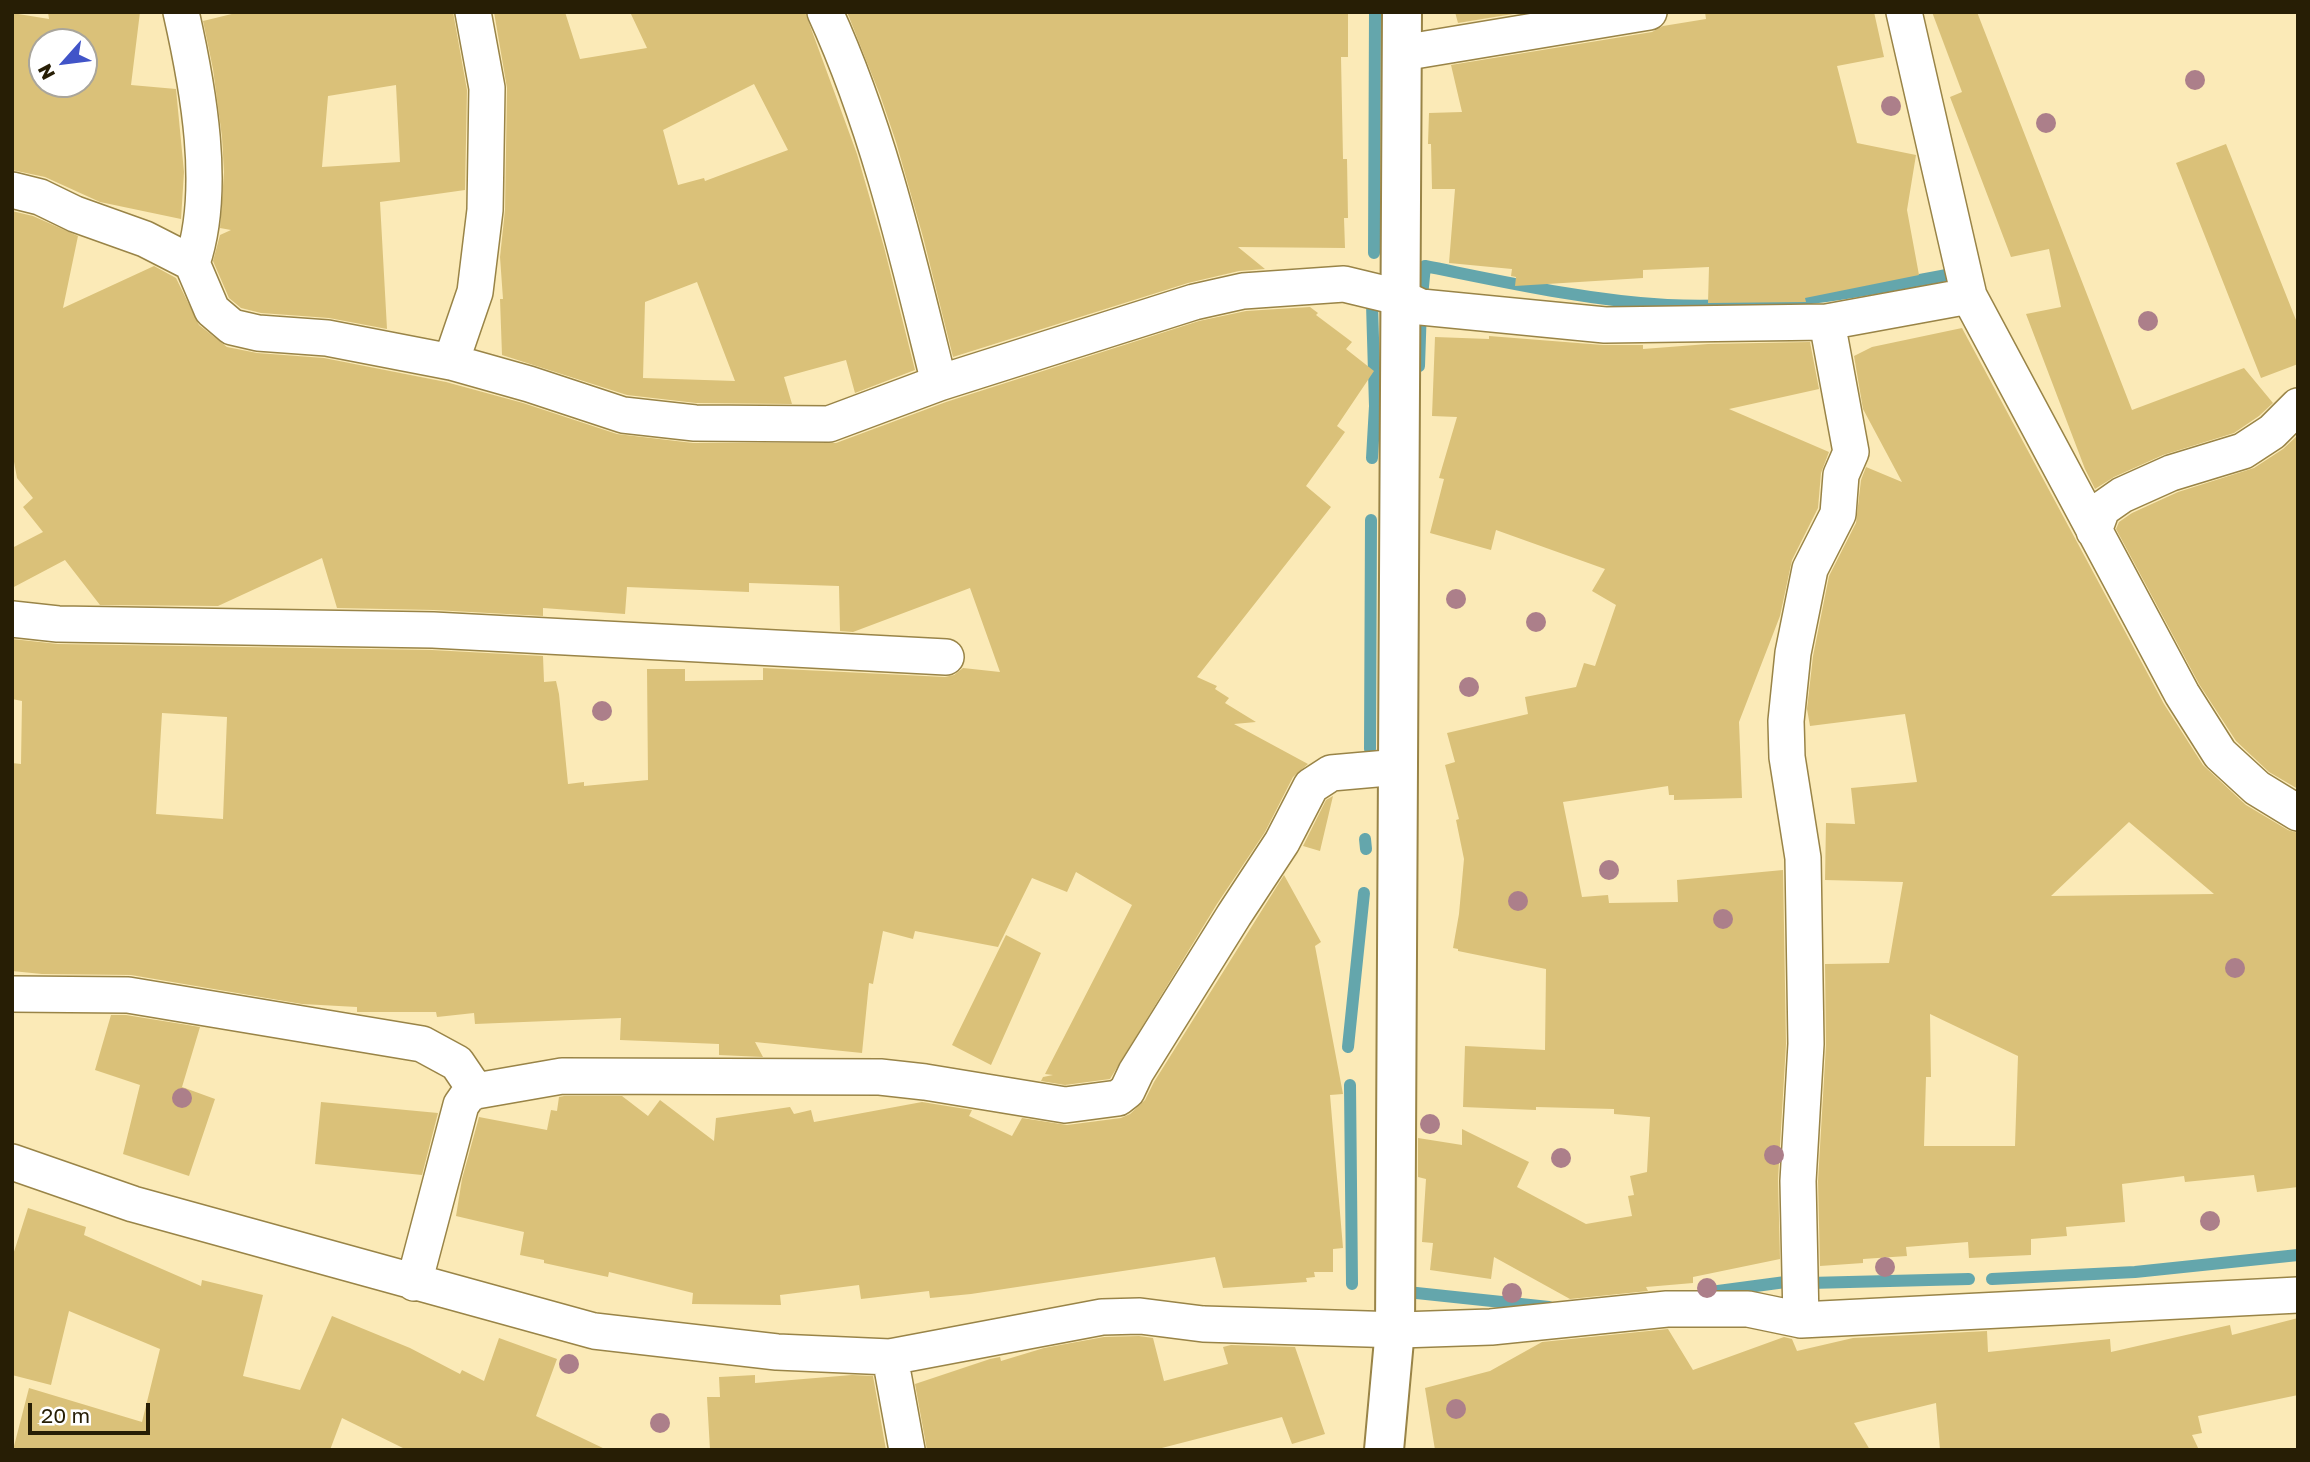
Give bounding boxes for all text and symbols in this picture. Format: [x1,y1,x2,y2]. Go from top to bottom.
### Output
north arrow [28,28,98,98]
text: N [32,60,59,84]
scale bar [32,1388,154,1432]
text: 20 m [41,1402,90,1428]

